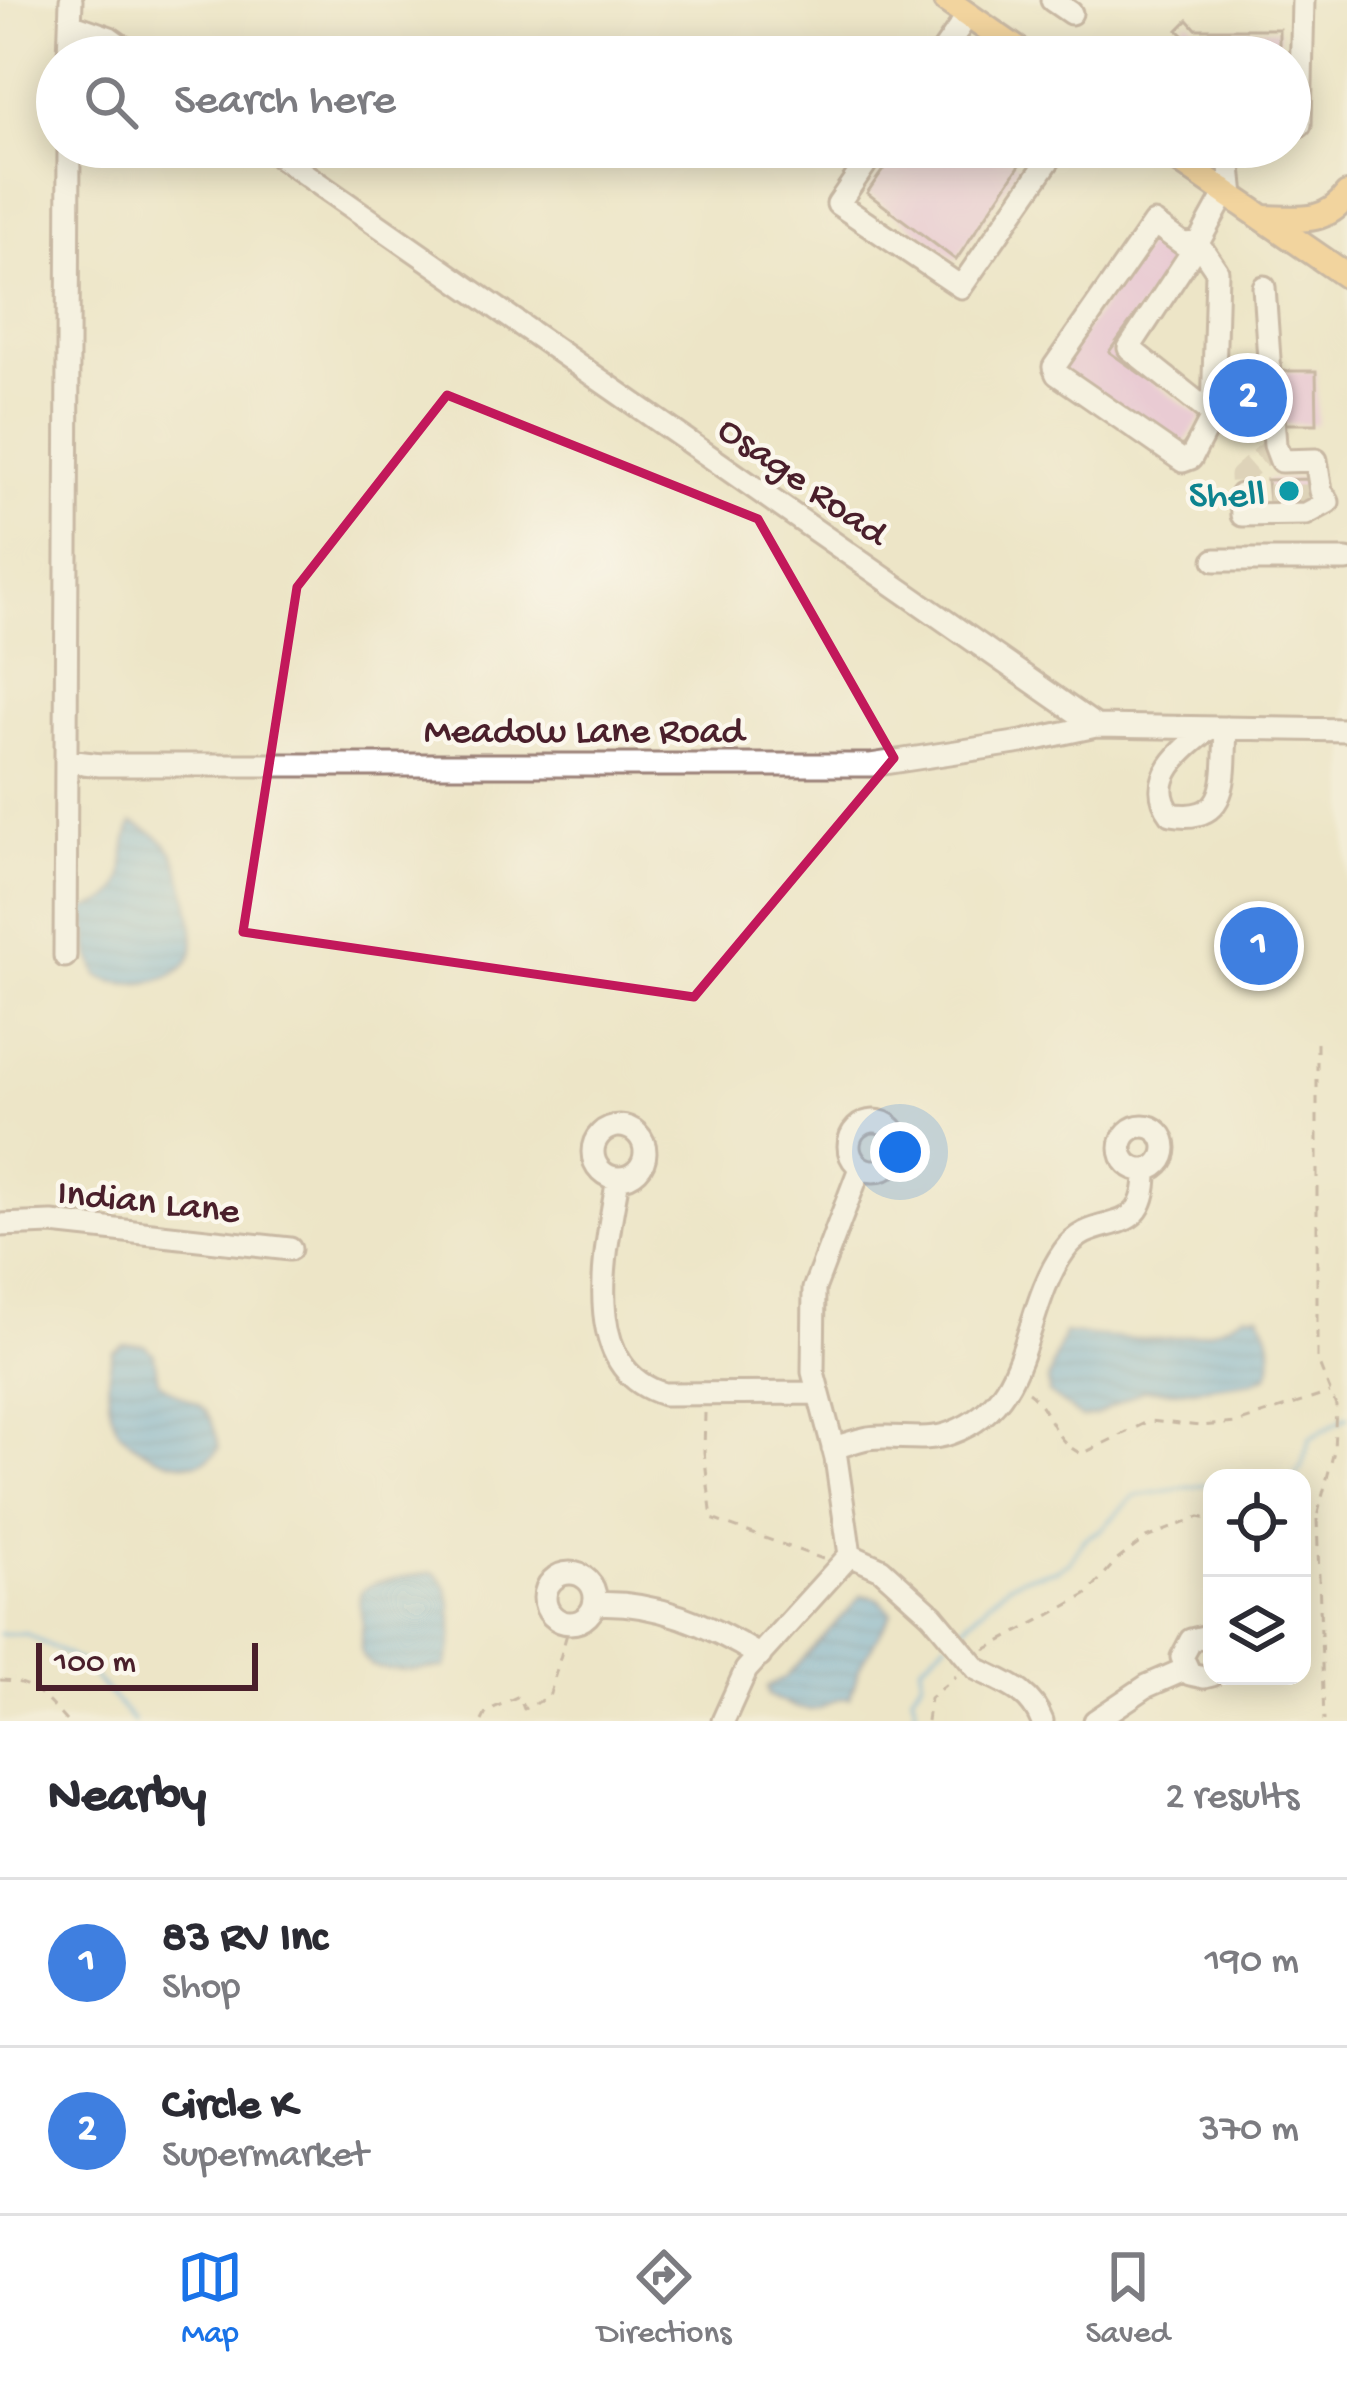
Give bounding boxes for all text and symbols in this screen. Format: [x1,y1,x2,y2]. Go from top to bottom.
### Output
search box [36,36,1311,168]
icon: search [78,69,144,135]
text: Search here [174,76,396,129]
pin: 2 [1209,353,1287,443]
street label: Osage Road [707,409,897,561]
place label: Shell [1189,475,1265,521]
marker: Shell [1276,478,1302,504]
street label: Meadow Lane Road [424,711,747,757]
pin: 1 [1220,901,1298,991]
your location [870,1122,930,1182]
street label: Indian Lane [55,1173,243,1238]
map controls [1203,1469,1311,1685]
button: locate [1203,1469,1311,1577]
button: layers [1203,1577,1311,1685]
scale bar [36,1637,258,1690]
text: 100 m [54,1645,136,1683]
text: Nearby [48,1769,206,1829]
text: 2 results [1165,1776,1299,1822]
text: 83 RV Inc [162,1913,327,1966]
text: 1 [79,1940,95,1986]
text: 190 m [1205,1940,1299,1986]
text: Shop [162,1966,240,2012]
text: Circle K [162,2081,296,2134]
text: 2 [77,2108,97,2154]
text: 370 m [1199,2108,1299,2154]
text: Supermarket [162,2134,368,2180]
tab: Map [177,2244,243,2354]
tab: Directions [597,2244,731,2354]
tab: Saved [1085,2244,1170,2354]

